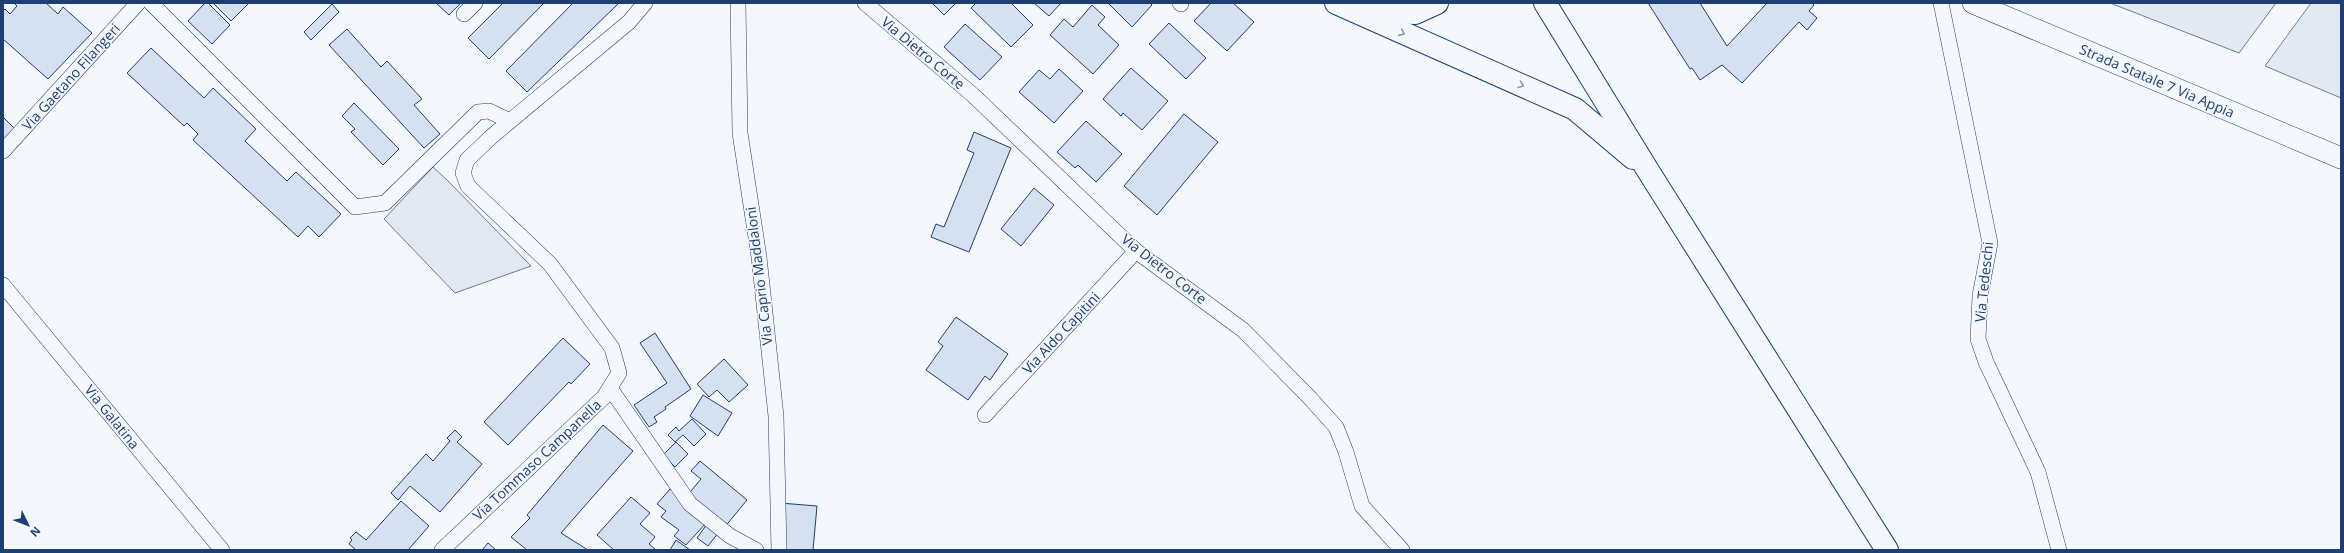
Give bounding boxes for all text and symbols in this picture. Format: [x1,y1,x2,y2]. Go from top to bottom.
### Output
street label: Via Dietro Corte [878,12,969,93]
street label: Via Gaetano Filangeri [17,19,124,134]
one-way arrow [1398,28,1406,36]
street label: Strada Statale 7 Via Appia [2077,39,2238,122]
one-way arrow [1518,80,1525,88]
street label: Via Caprio Maddaloni [741,206,776,346]
street label: Via Dietro Corte [1118,229,1211,308]
street label: Via Tedeschi [1970,241,1997,323]
street label: Via Aldo Capitini [1018,288,1104,378]
street label: Via Galatina [81,381,144,453]
street label: Via Tommaso Campanella [468,395,605,524]
north arrow [8,505,48,545]
text: N [27,524,44,541]

